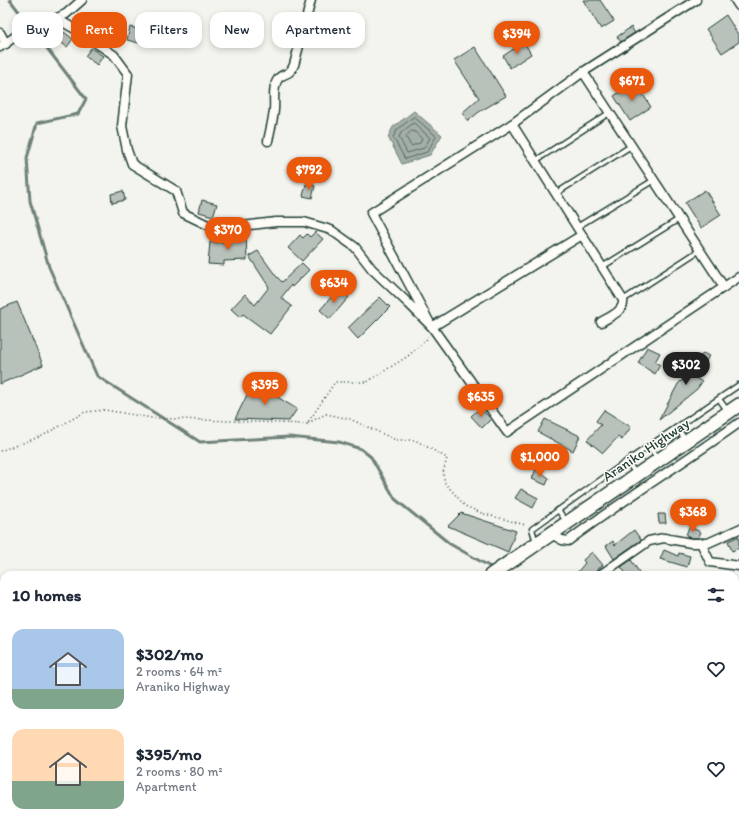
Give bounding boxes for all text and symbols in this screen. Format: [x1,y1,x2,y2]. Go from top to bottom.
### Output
chip: Buy [12,12,63,48]
chip: Rent [71,12,127,48]
chip: Filters [135,12,202,48]
chip: New [210,12,264,48]
chip: Apartment [272,12,365,48]
pin: $394 [493,21,541,55]
text: $394 [503,26,531,41]
pin: $671 [608,68,656,102]
text: $671 [619,73,645,88]
pin: $792 [285,157,333,191]
text: $792 [296,162,322,177]
pin: $370 [204,217,252,251]
text: $370 [214,222,242,237]
pin: $634 [310,270,358,304]
text: $634 [320,275,348,290]
pin: $302 [662,352,710,386]
text: $302 [672,357,700,372]
pin: $395 [241,372,289,406]
text: $395 [251,377,279,392]
pin: $635 [457,384,505,418]
text: $635 [467,389,495,404]
street label: Araniko Highway [599,414,693,485]
pin: $1,000 [507,444,573,478]
text: $1,000 [520,449,560,464]
pin: $368 [669,499,717,533]
text: $368 [679,504,707,519]
icon: filters [705,584,727,606]
text: 10 homes [12,585,81,605]
text: $302/mo [136,644,203,664]
icon: home [44,645,92,693]
icon: heart [705,658,727,680]
text: 2 rooms · 64 m² [136,664,222,679]
text: Araniko Highway [136,679,230,694]
text: $395/mo [136,744,202,764]
icon: home [44,745,92,793]
icon: heart [705,758,727,780]
text: 2 rooms · 80 m² [136,764,223,779]
text: Apartment [136,779,197,794]

